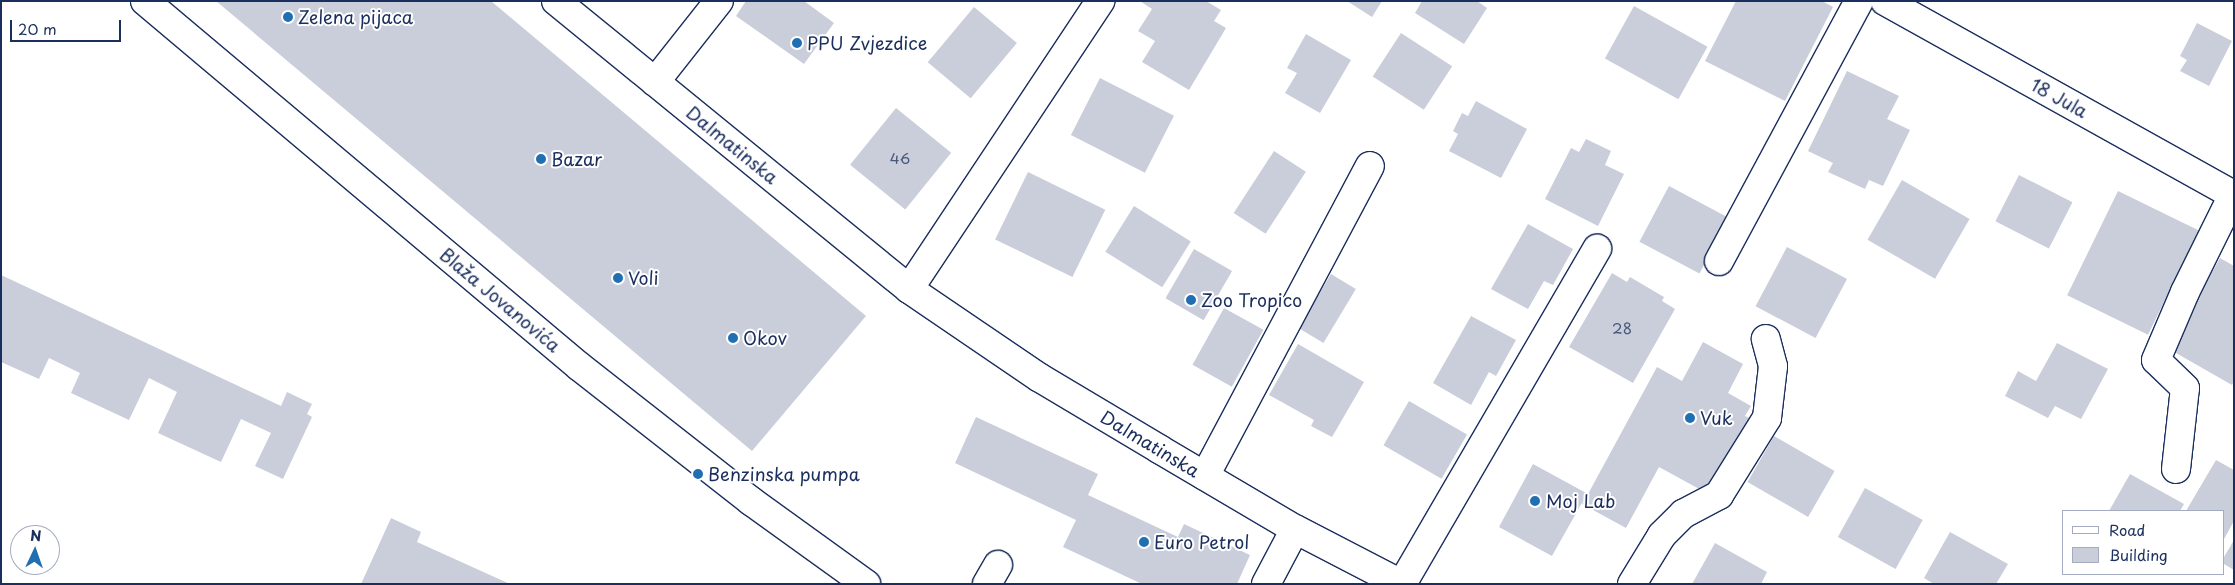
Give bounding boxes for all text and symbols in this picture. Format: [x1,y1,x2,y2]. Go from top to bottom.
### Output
place label: Zelena pijaca [298,6,414,28]
scale bar [12,10,124,42]
marker: Zelena pijaca [282,11,294,23]
text: 20 m [18,17,57,40]
place label: PPU Zvjezdice [807,32,927,54]
marker: PPU Zvjezdice [791,37,803,49]
street label: 18 Jula [2027,74,2091,122]
street label: Dalmatinska [682,102,782,188]
place label: Bazar [551,148,602,170]
house number: 46 [890,149,910,167]
marker: Bazar [535,153,547,165]
street label: Blaža Jovanovića [436,243,564,357]
place label: Voli [628,267,658,289]
marker: Voli [612,272,624,284]
place label: Zoo Tropico [1201,289,1302,311]
marker: Zoo Tropico [1185,294,1197,306]
house number: 28 [1612,319,1632,337]
place label: Okov [743,327,787,349]
marker: Okov [727,332,739,344]
street label: Dalmatinska [1097,406,1203,482]
place label: Vuk [1700,407,1733,429]
marker: Vuk [1684,412,1696,424]
place label: Benzinska pumpa [708,463,862,485]
marker: Benzinska pumpa [692,468,704,480]
place label: Moj Lab [1546,490,1616,512]
marker: Moj Lab [1528,494,1542,508]
legend [2062,510,2225,575]
text: Road [2109,518,2145,541]
north arrow [10,525,60,575]
text: N [30,525,42,546]
place label: Euro Petrol [1154,531,1250,553]
marker: Euro Petrol [1138,536,1150,548]
text: Building [2109,543,2168,566]

